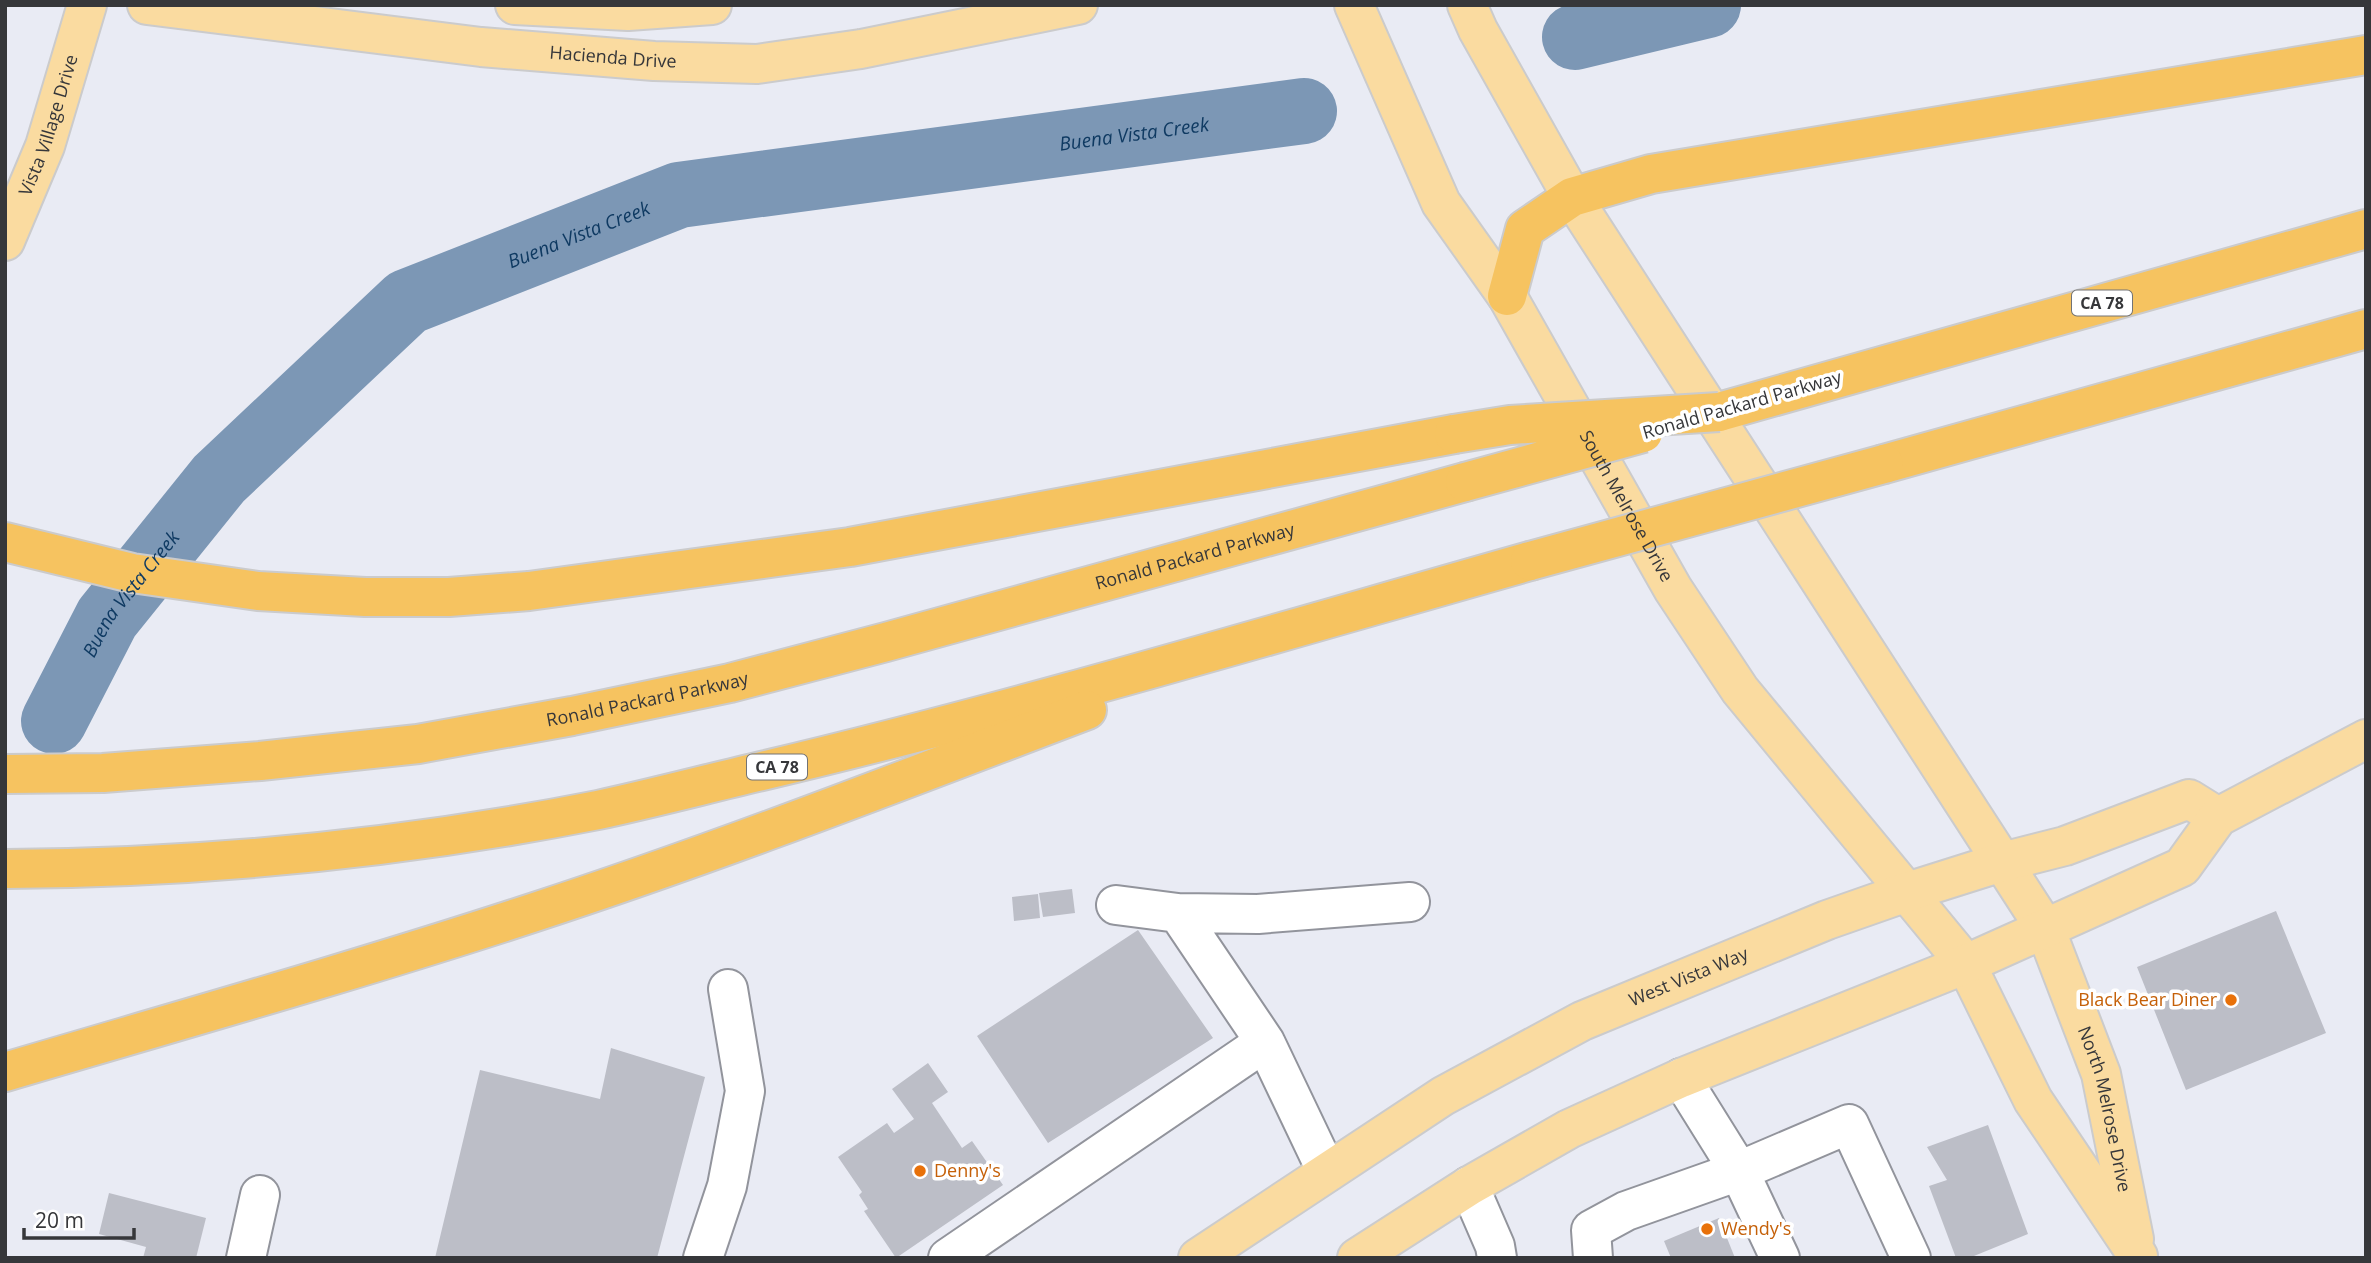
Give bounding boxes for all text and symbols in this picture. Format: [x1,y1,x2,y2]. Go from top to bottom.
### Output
street label: Hacienda Drive [549,40,677,73]
street label: Vista Village Drive [12,51,83,199]
water label: Buena Vista Creek [1058,111,1211,157]
water label: Buena Vista Creek [504,195,654,274]
road number: CA 78 [2072,290,2132,316]
street label: Ronald Packard Parkway [1640,364,1845,444]
street label: South Melrose Drive [1575,426,1679,586]
street label: Ronald Packard Parkway [1092,516,1298,595]
water label: Buena Vista Creek [76,525,186,662]
street label: Ronald Packard Parkway [544,665,752,731]
road number: CA 78 [747,754,807,780]
street label: West Vista Way [1625,940,1752,1011]
place label: Black Bear Diner [2078,987,2218,1011]
marker: Black Bear Diner [2223,992,2239,1008]
street label: North Melrose Drive [2073,1022,2137,1194]
place label: Denny's [934,1158,1001,1182]
marker: Denny's [912,1163,928,1179]
scale bar [24,1196,135,1240]
text: 20 m [35,1206,84,1234]
place label: Wendy's [1721,1216,1791,1240]
marker: Wendy's [1699,1221,1715,1237]

